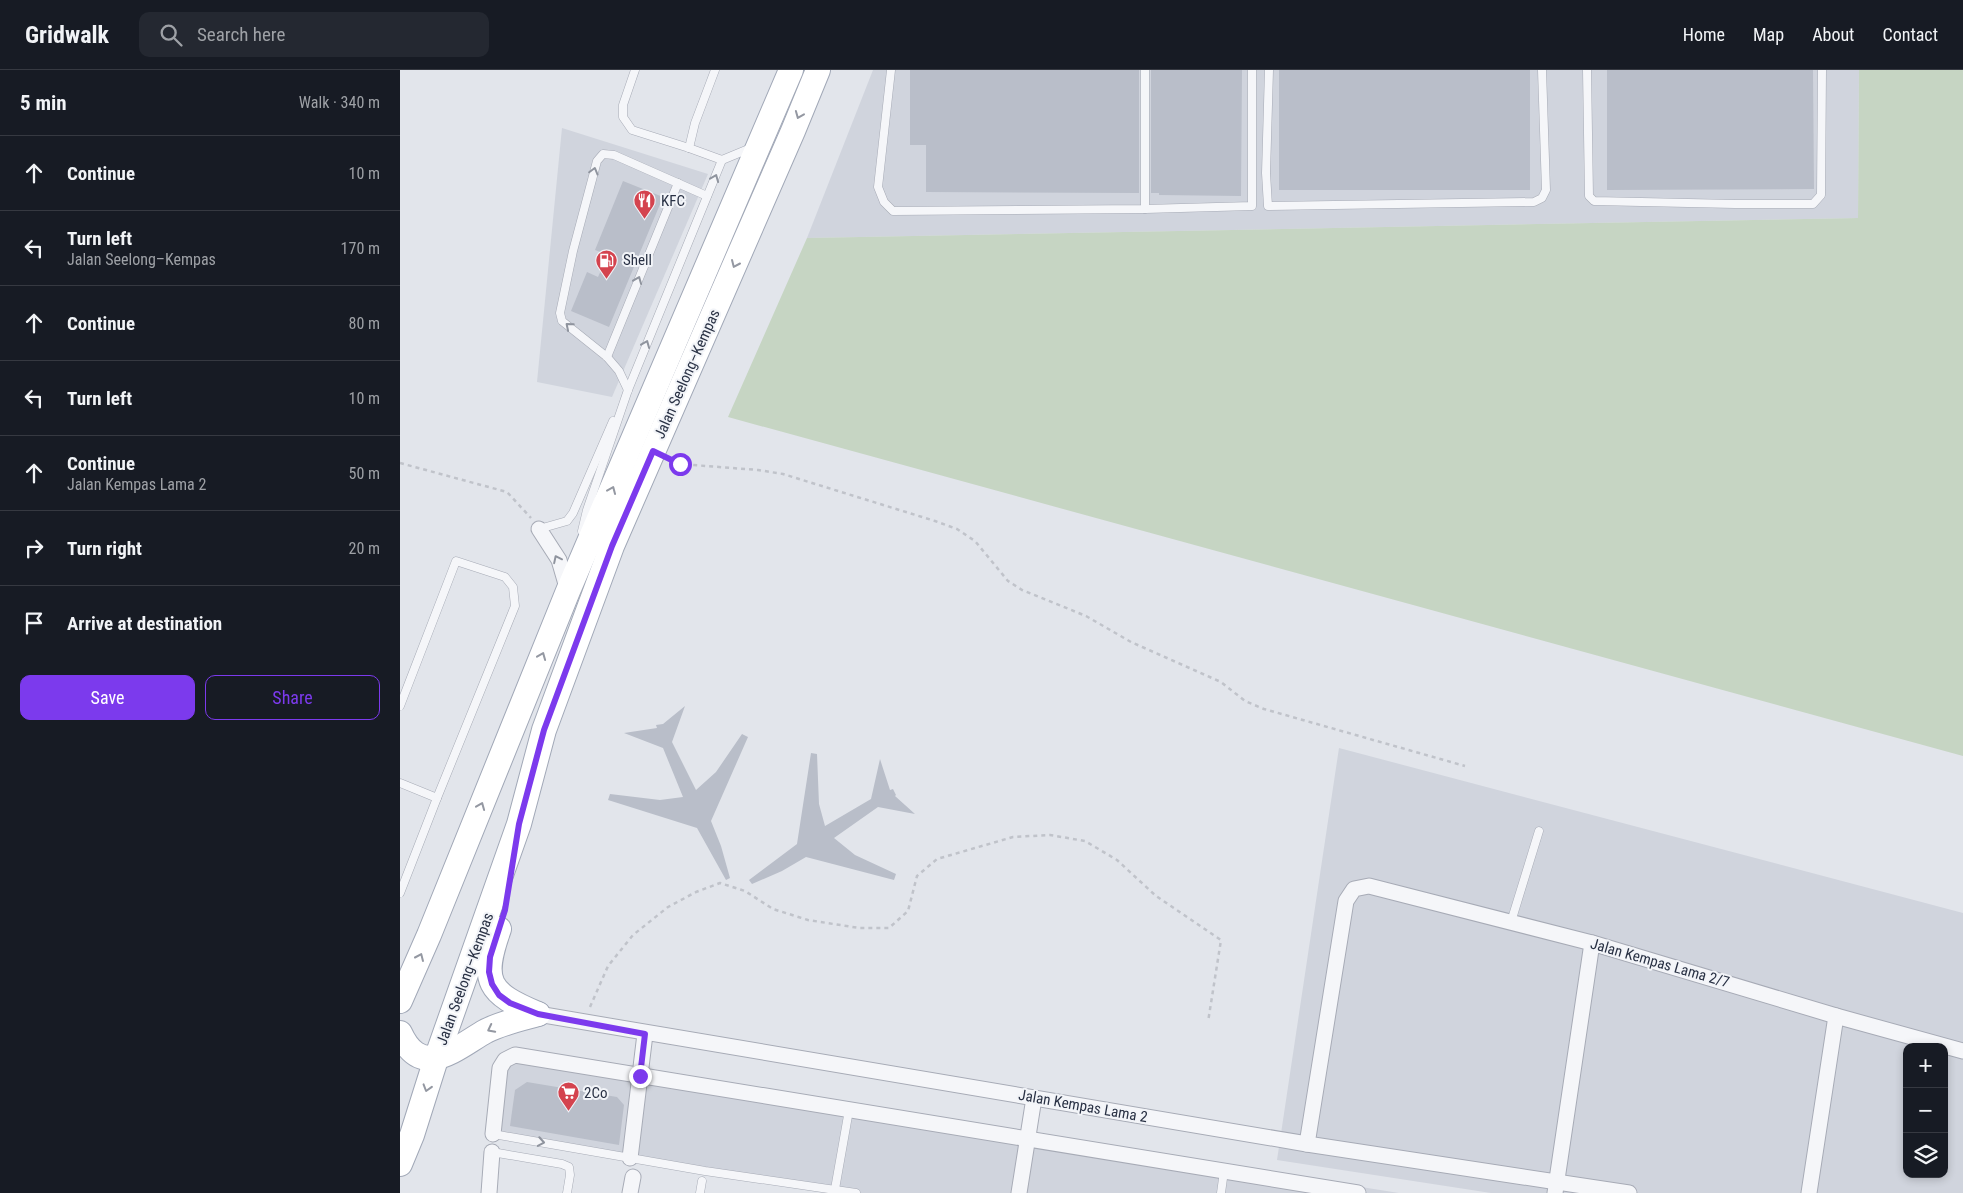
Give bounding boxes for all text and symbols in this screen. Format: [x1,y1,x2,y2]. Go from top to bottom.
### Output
search box [139,12,489,57]
text: Gridwalk [25,21,109,49]
icon: search [157,21,185,49]
text: Search here [197,23,285,46]
text: Home [1683,24,1725,45]
text: Map [1753,24,1784,45]
text: About [1812,24,1854,45]
text: Contact [1882,24,1938,45]
text: 5 min [20,91,67,115]
text: Walk · 340 m [299,93,380,112]
one-way arrow [795,110,806,119]
icon: ahead [20,159,48,187]
text: Continue [67,162,135,185]
text: 10 m [348,164,380,183]
one-way arrow [589,168,599,176]
one-way arrow [708,174,719,183]
restaurant icon: KFC [633,189,657,220]
place label: KFC [661,192,685,210]
text: Turn left [67,227,132,250]
icon: left [20,234,48,262]
text: 170 m [341,239,380,258]
fuel station icon: Shell [595,248,619,279]
text: Jalan Seelong–Kempas [67,250,216,269]
place label: Shell [623,251,652,269]
one-way arrow [730,259,741,268]
one-way arrow [632,276,643,285]
street label: Jalan Seelong–Kempas [650,306,724,441]
icon: ahead [20,309,48,337]
text: Continue [67,312,135,335]
text: 80 m [348,314,380,333]
one-way arrow [566,324,575,332]
one-way arrow [641,341,651,349]
icon: left [20,384,48,412]
text: Turn left [67,387,132,410]
text: 10 m [348,389,380,408]
text: Continue [67,452,135,475]
route start [669,453,692,476]
icon: ahead [20,459,48,487]
text: 50 m [348,464,380,483]
text: Jalan Kempas Lama 2 [67,475,206,494]
one-way arrow [605,486,616,495]
icon: right [20,534,48,562]
text: Turn right [67,537,142,560]
text: 20 m [348,539,380,558]
one-way arrow [553,555,563,564]
icon: arrive [20,609,48,637]
text: Arrive at destination [67,612,222,635]
one-way arrow [536,652,546,660]
button: Save [20,675,195,720]
button: Share [205,675,380,720]
one-way arrow [475,802,485,811]
street label: Jalan Seelong–Kempas [433,910,497,1048]
street label: Jalan Kempas Lama 2/7 [1589,935,1731,991]
one-way arrow [413,953,424,962]
one-way arrow [487,1023,496,1033]
map controls [1903,1043,1948,1178]
button: + [1903,1043,1948,1088]
route end [629,1065,652,1088]
supermarket icon: 2Co [556,1081,580,1112]
one-way arrow [423,1083,433,1091]
place label: 2Co [584,1084,607,1102]
street label: Jalan Kempas Lama 2 [1017,1086,1149,1126]
button: − [1903,1088,1948,1133]
button: layers [1903,1133,1948,1178]
one-way arrow [537,1137,546,1147]

